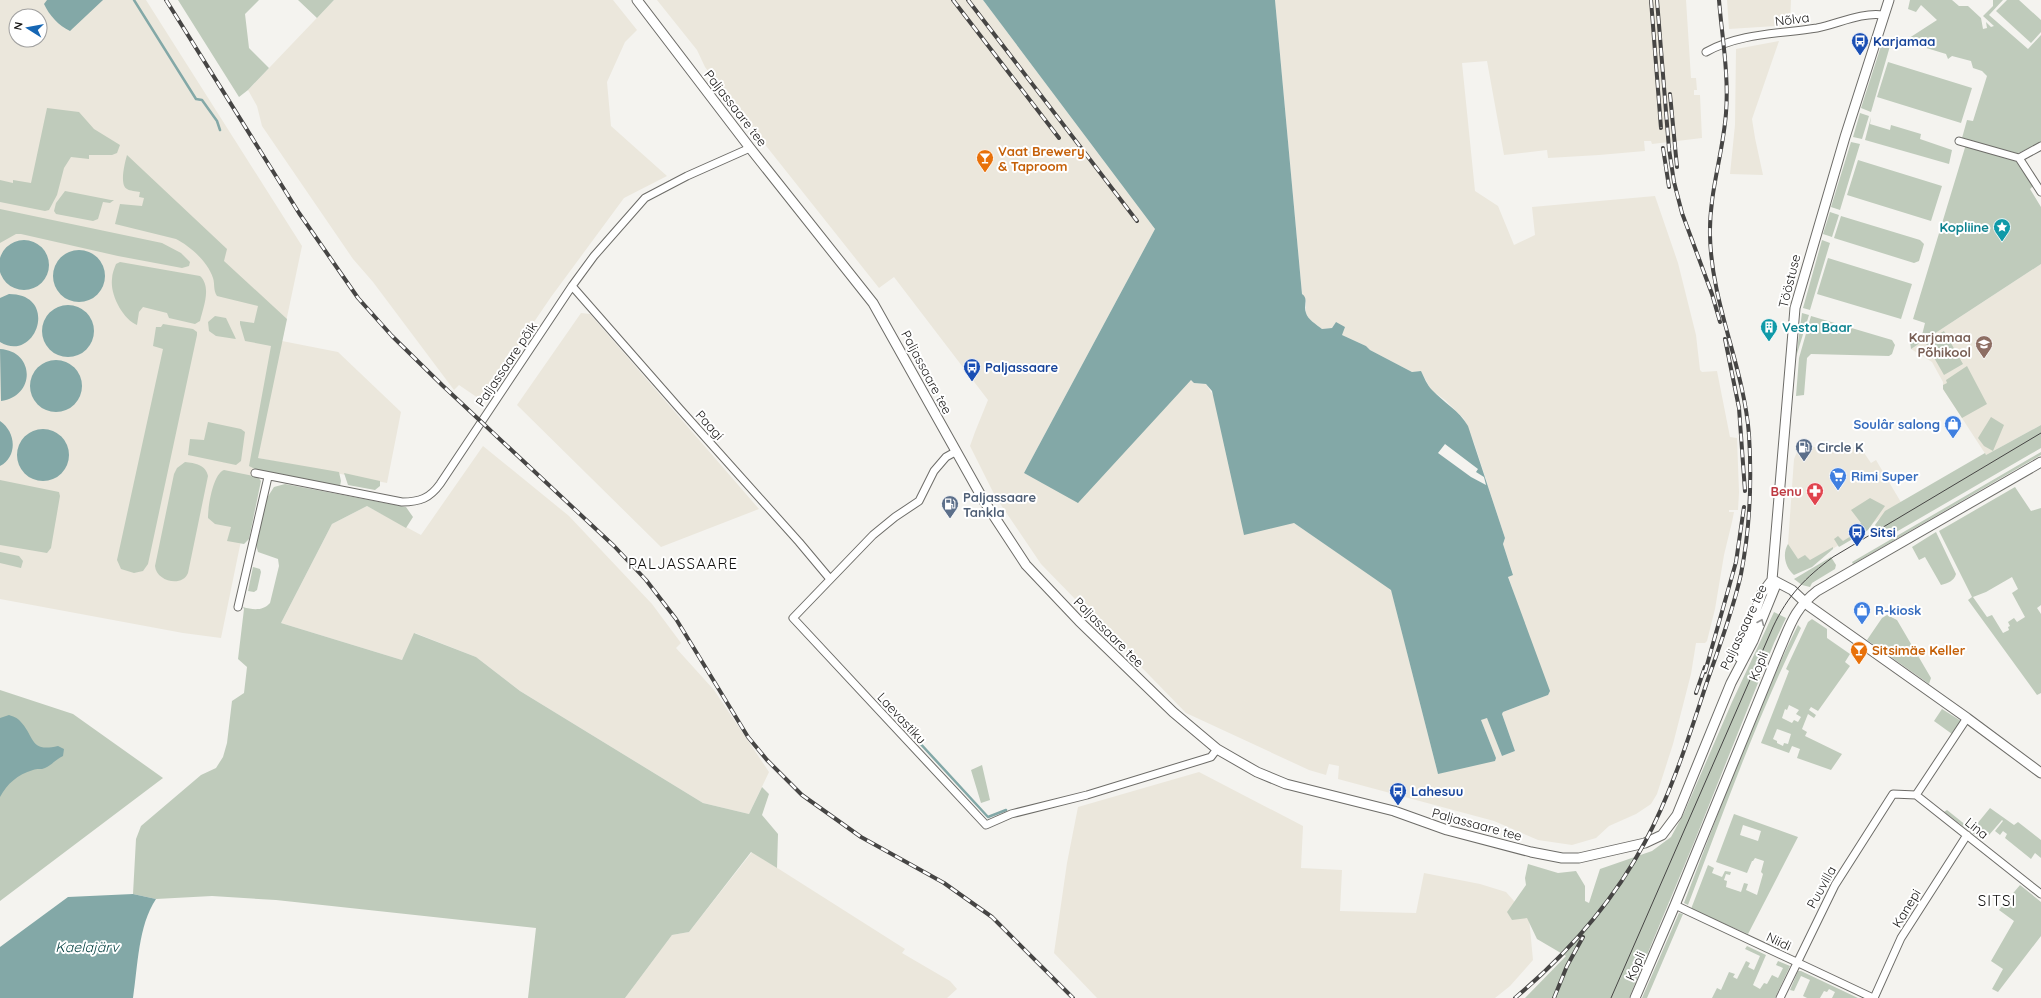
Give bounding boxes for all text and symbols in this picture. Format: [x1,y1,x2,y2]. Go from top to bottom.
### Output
north arrow [8,8,48,48]
street label: Nõlva [1774,9,1810,29]
text: N [11,21,26,31]
bus stop icon: Karjamaa [1850,31,1870,56]
place label: Karjamaa [1873,33,1935,49]
street label: Paljassaare tee [701,67,771,149]
place label: Vaat Brewery & Taproom [998,143,1085,174]
bar icon: Vaat Brewery & Taproom [975,148,995,173]
place icon: Kopliine [1992,217,2012,242]
place label: Kopliine [1939,219,1989,235]
street label: Tööstuse [1775,252,1803,310]
building icon: Vesta Baar [1759,317,1779,342]
street label: Paljassaare põik [472,318,540,410]
place label: Vesta Baar [1782,319,1853,335]
street label: Paljassaare tee [898,327,956,417]
place label: Karjamaa Põhikool [1909,329,1971,360]
school or university icon: Karjamaa Põhikool [1974,334,1994,359]
bus stop icon: Paljassaare [962,357,982,382]
place label: Paljassaare [985,359,1058,375]
street label: Paagi [693,407,727,443]
shop icon: Soulâr salong [1943,414,1963,439]
place label: Soulâr salong [1853,416,1940,432]
fuel station icon: Circle K [1794,437,1814,462]
place label: Circle K [1817,439,1864,455]
supermarket icon: Rimi Super [1828,466,1848,491]
place label: Rimi Super [1851,468,1919,484]
pharmacy icon: Benu [1805,481,1825,506]
place label: Benu [1770,483,1802,499]
place label: Paljassaare Tankla [963,489,1036,520]
fuel station icon: Paljassaare Tankla [940,494,960,519]
bus stop icon: Sitsi [1847,522,1867,547]
place label: Sitsi [1870,524,1896,540]
district label: PALJASSAARE [628,554,738,573]
street label: Paljassaare tee [1716,582,1770,672]
street label: Paljassaare tee [1071,594,1147,670]
shop icon: R-kiosk [1852,600,1872,625]
place label: R-kiosk [1875,602,1921,618]
one-way arrow [1756,619,1764,626]
bar icon: Sitsimäe Keller [1849,640,1869,665]
place label: Sitsimäe Keller [1872,642,1966,658]
street label: Kopli [1745,649,1771,683]
street label: Laevastiku [874,689,930,747]
bus stop icon: Lahesuu [1388,781,1408,806]
place label: Lahesuu [1411,783,1463,799]
street label: Paljassaare tee [1430,804,1524,844]
street label: Lina [1962,814,1992,842]
street label: Puuvilla [1803,863,1839,911]
street label: Kanepi [1888,886,1924,930]
district label: SITSI [1978,891,2016,910]
street label: Niidi [1764,928,1794,954]
water label: Kaelajärv [55,938,120,956]
street label: Kopli [1622,949,1648,983]

